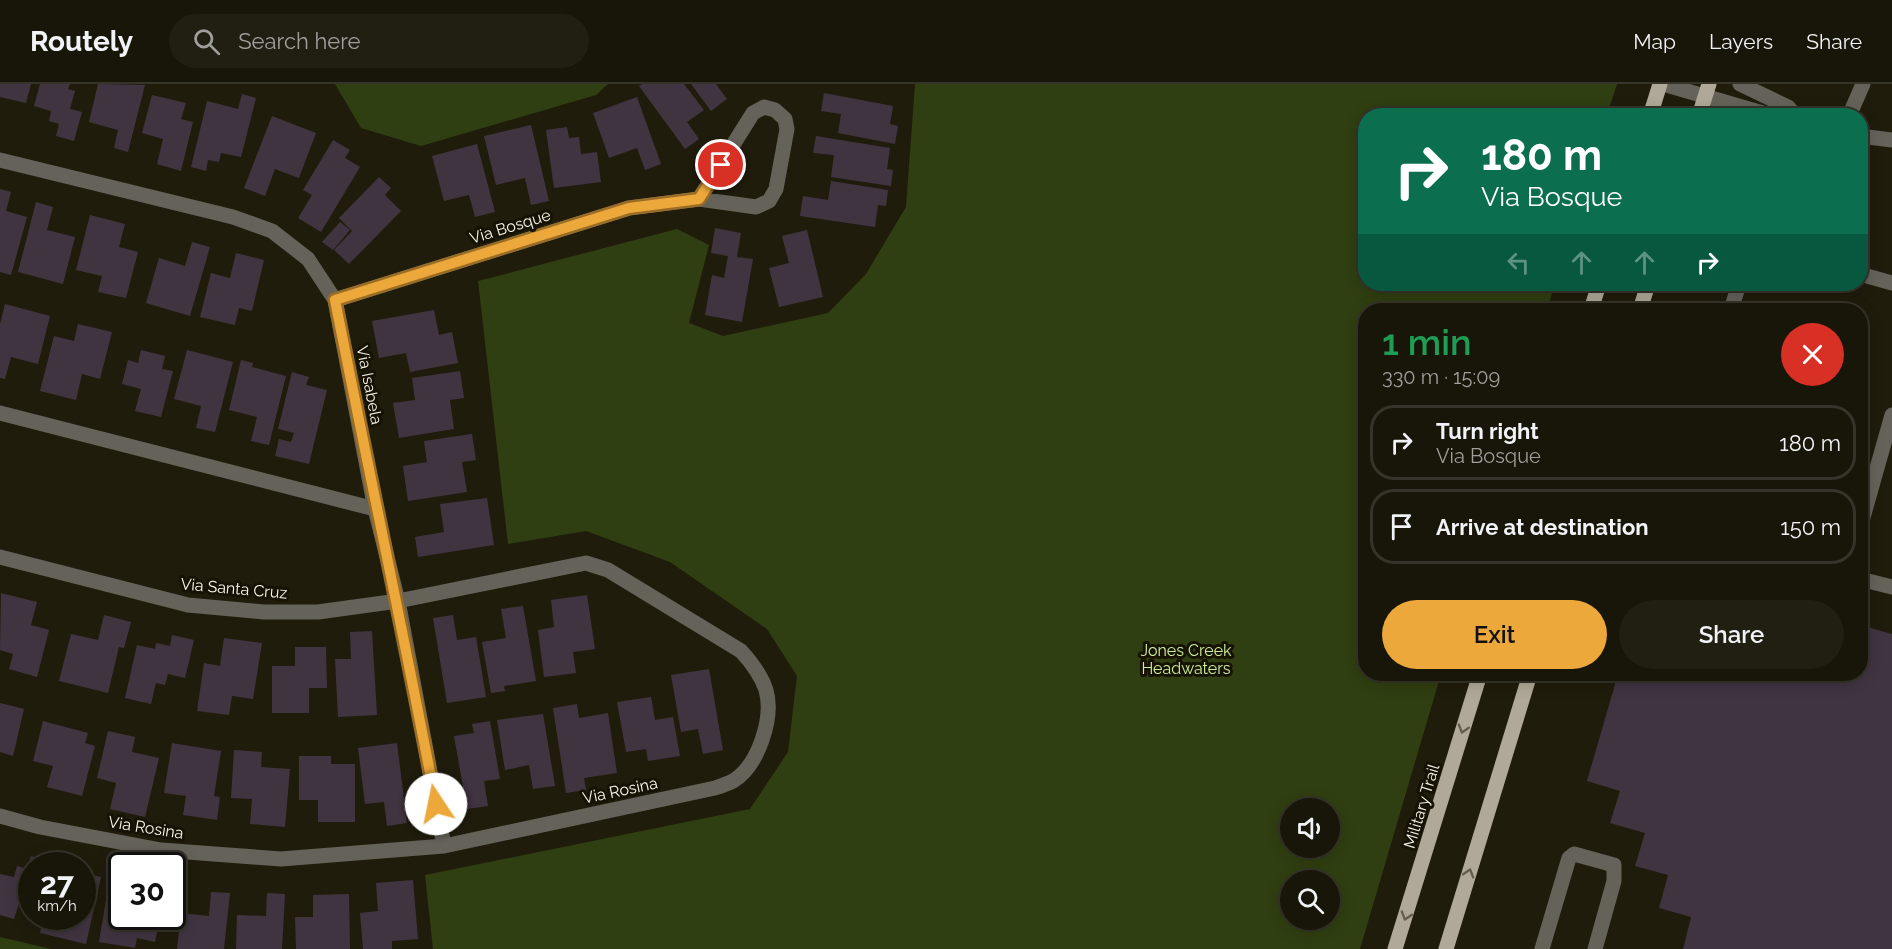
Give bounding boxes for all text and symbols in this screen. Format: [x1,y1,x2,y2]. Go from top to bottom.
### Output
search box [169,14,589,68]
text: Routely [30,25,133,58]
icon: search [190,25,223,58]
text: Search here [238,28,360,54]
text: Map [1633,29,1676,54]
text: Layers [1709,29,1773,54]
text: Share [1806,29,1862,54]
text: 180 m [1481,131,1602,180]
icon: right [1382,132,1460,210]
pin [695,139,746,190]
icon: arrive [704,148,737,181]
text: Via Bosque [1481,181,1622,212]
street label: Via Bosque [467,205,553,248]
icon: left [1502,246,1535,279]
icon: ahead [1565,246,1598,279]
icon: ahead [1628,246,1661,279]
icon: right [1691,246,1724,279]
text: 1 min [1382,321,1471,363]
button: close [1781,323,1844,386]
street label: Via Isabela [353,344,386,426]
text: 330 m · 15:09 [1382,365,1500,389]
text: Turn right [1436,418,1539,444]
icon: right [1385,426,1418,459]
text: 180 m [1779,430,1841,456]
text: Via Bosque [1436,444,1541,468]
icon: arrive [1385,510,1418,543]
text: Arrive at destination [1436,514,1649,540]
text: 150 m [1780,514,1841,540]
street label: Via Santa Cruz [180,574,288,603]
button: Exit [1382,600,1607,669]
button: Share [1619,600,1844,669]
park label: Jones Creek Headwaters [1140,641,1232,678]
one-way arrow [1458,723,1470,734]
street label: Military Trail [1400,761,1444,851]
position arrow [404,772,468,836]
street label: Via Rosina [581,773,659,808]
map controls [1280,798,1340,930]
button: sound [1280,798,1340,858]
street label: Via Rosina [107,812,185,843]
speed limit sign: 30 [108,852,186,930]
text: 27 [40,866,74,901]
one-way arrow [1462,868,1474,879]
button: search [1280,870,1340,930]
text: km/h [37,897,77,915]
one-way arrow [1400,910,1413,921]

